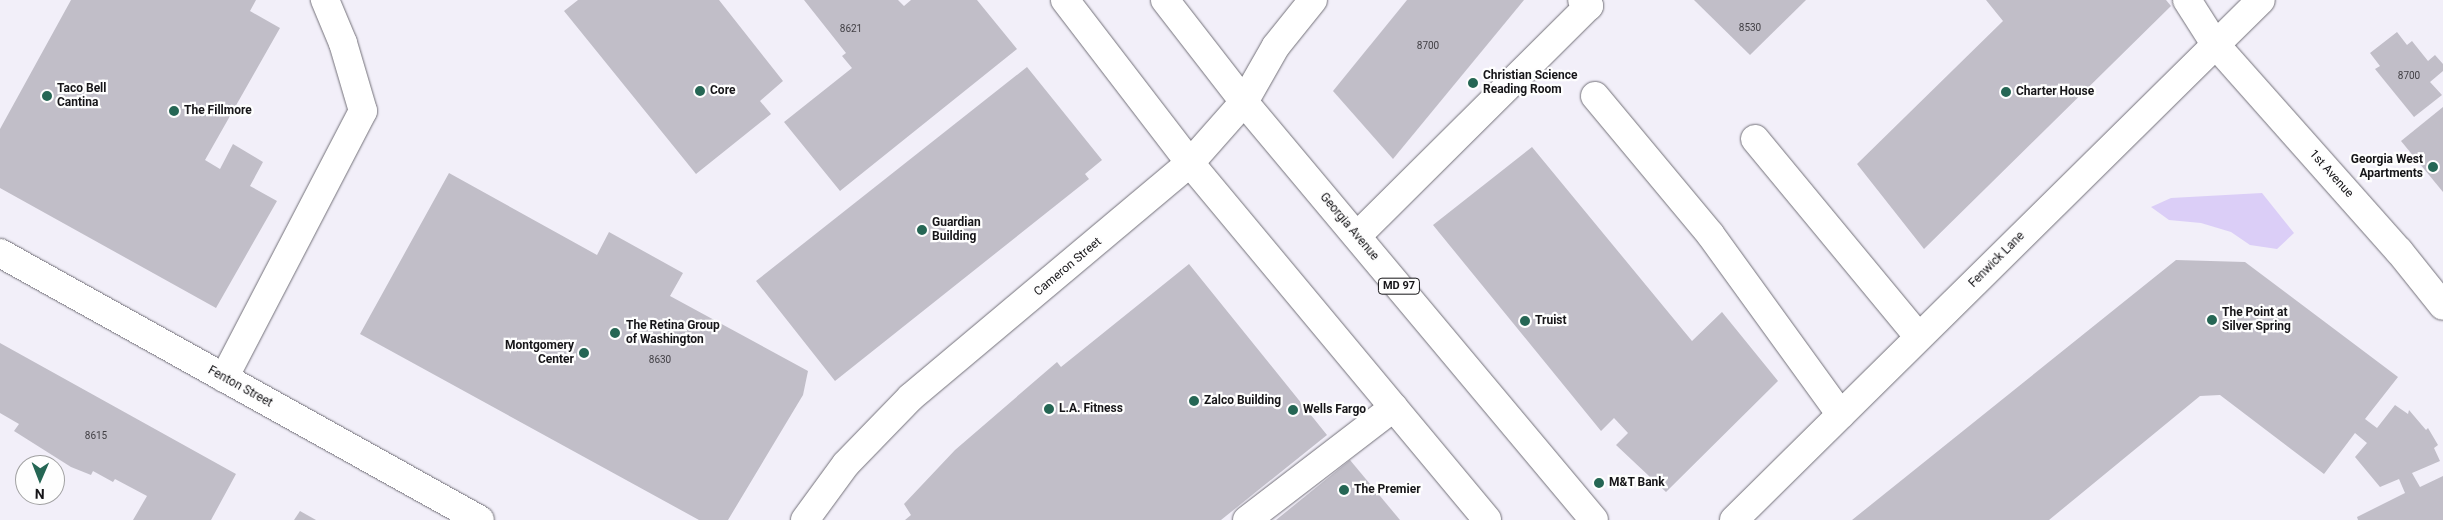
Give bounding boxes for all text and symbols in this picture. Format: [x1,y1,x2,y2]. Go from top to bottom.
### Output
house number: 8530 [1739,22,1761,34]
house number: 8621 [840,23,862,35]
house number: 8700 [1417,40,1439,52]
place label: Christian Science Reading Room [1483,69,1577,97]
house number: 8700 [2398,70,2420,82]
marker: Christian Science Reading Room [1467,77,1479,89]
place label: Taco Bell Cantina [57,82,106,110]
place label: Core [710,84,735,98]
marker: Core [694,85,706,97]
place label: Charter House [2016,85,2094,99]
marker: Charter House [2000,86,2012,98]
marker: Taco Bell Cantina [41,90,53,102]
place label: The Fillmore [184,104,252,118]
marker: The Fillmore [168,105,180,117]
street label: 1st Avenue [2306,147,2356,201]
place label: Georgia West Apartments [2351,153,2423,181]
marker: Georgia West Apartments [2427,161,2439,173]
street label: Georgia Avenue [1317,190,1381,264]
place label: Guardian Building [932,216,981,244]
marker: Guardian Building [916,224,928,236]
street label: Fenwick Lane [1966,229,2028,291]
street label: Cameron Street [1031,235,1105,299]
road number: MD 97 [1378,278,1420,294]
place label: The Point at Silver Spring [2222,306,2291,334]
place label: Truist [1535,314,1567,328]
marker: The Point at Silver Spring [2206,314,2218,326]
marker: Truist [1519,315,1531,327]
place label: The Retina Group of Washington [626,319,720,347]
marker: The Retina Group of Washington [608,326,622,340]
place label: Montgomery Center [505,339,574,367]
marker: Montgomery Center [578,347,590,359]
house number: 8630 [649,354,671,366]
street label: Fenton Street [205,363,275,411]
place label: Zalco Building [1204,394,1281,408]
marker: Zalco Building [1188,395,1200,407]
place label: L.A. Fitness [1059,402,1123,416]
marker: L.A. Fitness [1043,403,1055,415]
place label: Wells Fargo [1303,403,1366,417]
marker: Wells Fargo [1287,404,1299,416]
house number: 8615 [85,430,107,442]
north arrow [15,455,65,505]
place label: M&T Bank [1609,476,1665,490]
marker: M&T Bank [1593,477,1605,489]
place label: The Premier [1354,483,1421,497]
marker: The Premier [1338,484,1350,496]
text: N [35,486,45,502]

